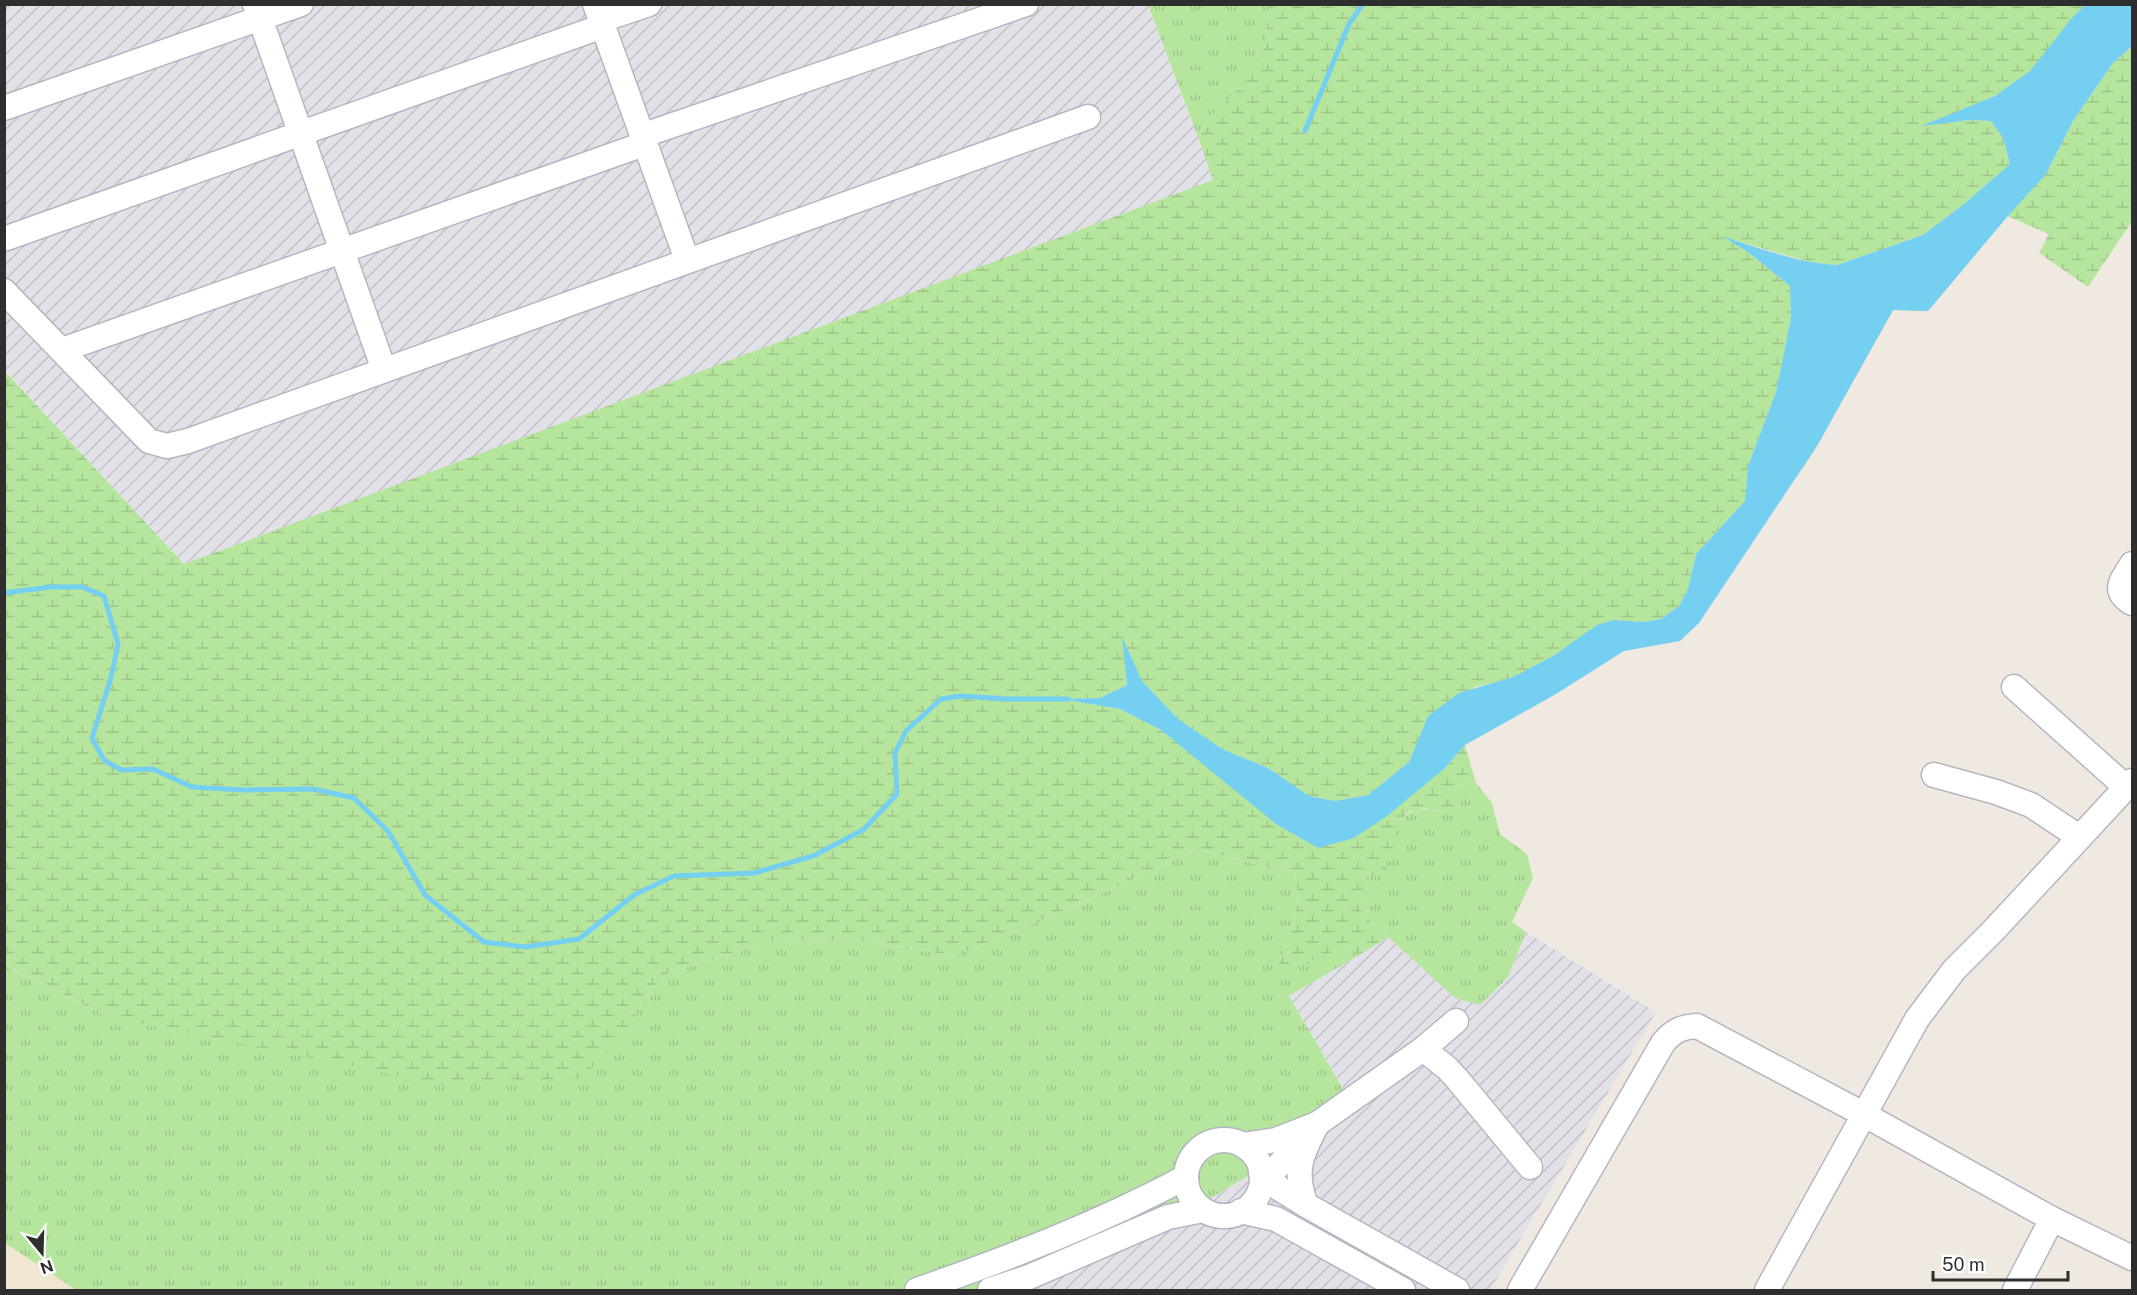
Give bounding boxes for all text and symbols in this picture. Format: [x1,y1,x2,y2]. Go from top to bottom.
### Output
north arrow [12,1223,72,1283]
scale bar [1933,1244,2068,1282]
text: 50 m [1942,1254,1985,1275]
text: N [38,1256,56,1278]

